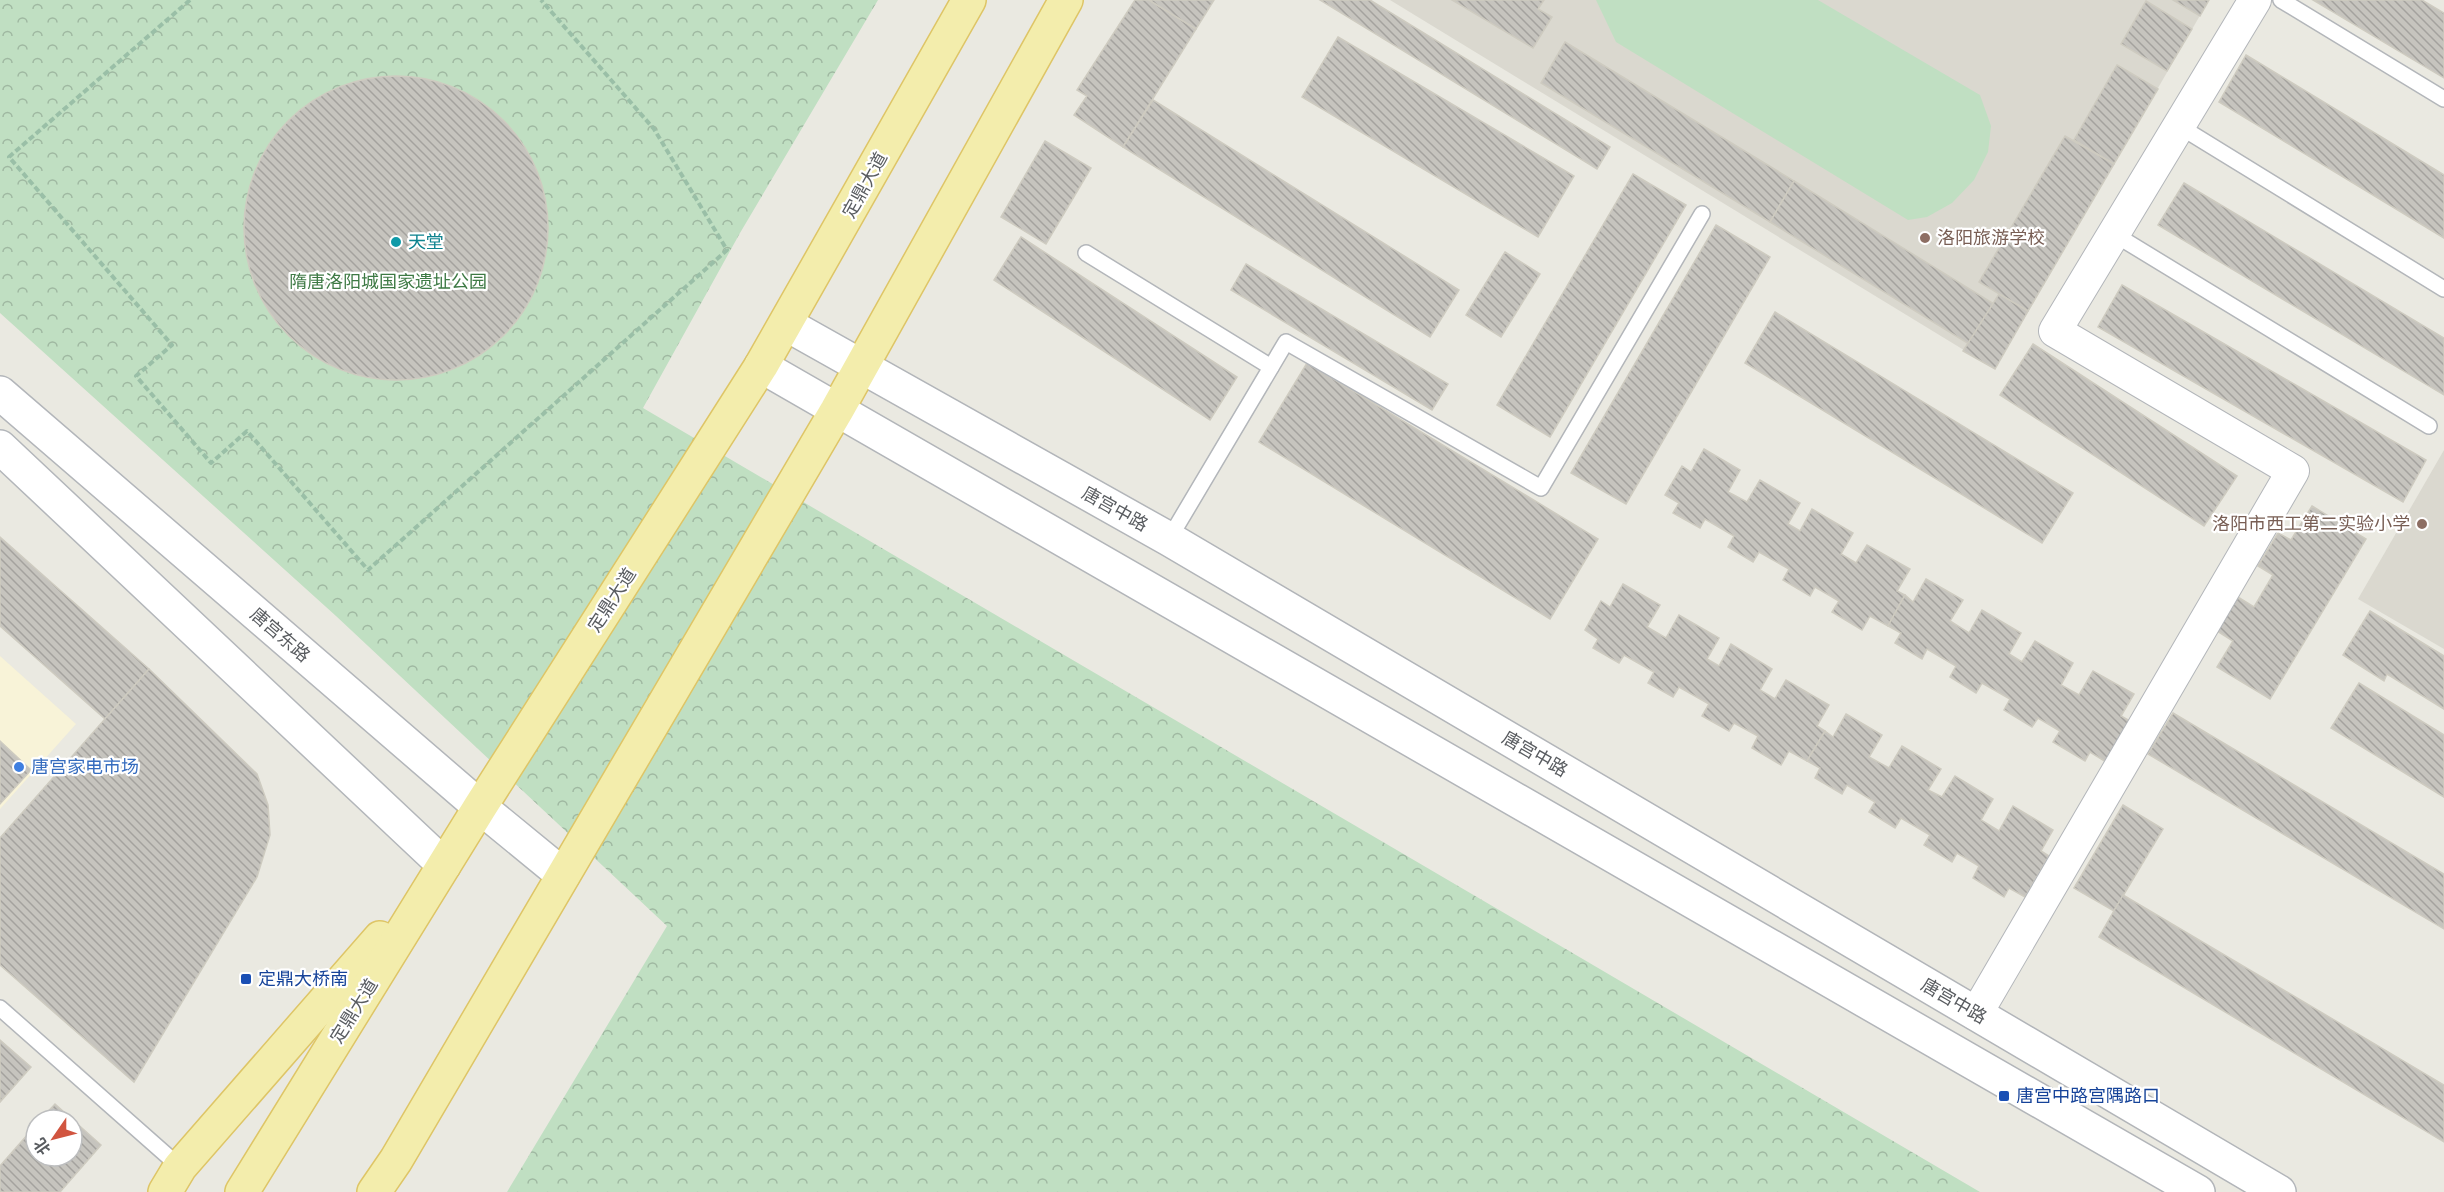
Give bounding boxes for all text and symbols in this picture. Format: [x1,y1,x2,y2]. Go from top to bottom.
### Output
street label: 定鼎大道 [839,149,894,223]
place label: 洛阳旅游学校 [1937,228,2045,251]
marker: 洛阳旅游学校 [1918,231,1932,245]
place label: 天堂 [408,232,444,255]
marker: 天堂 [389,235,403,249]
park label: 隋唐洛阳城国家遗址公园 [289,272,487,295]
street label: 唐宫中路 [1077,483,1151,538]
place label: 洛阳市西工第二实验小学 [2212,514,2410,537]
marker: 洛阳市西工第二实验小学 [2415,517,2429,531]
street label: 定鼎大道 [584,564,643,637]
street label: 唐宫东路 [244,604,314,668]
street label: 唐宫中路 [1497,727,1571,783]
place label: 唐宫家电市场 [31,757,139,780]
marker: 唐宫家电市场 [12,760,26,774]
place label: 定鼎大桥南 [258,969,348,992]
marker: 定鼎大桥南 [239,972,253,986]
street label: 唐宫中路 [1916,974,1990,1030]
street label: 定鼎大道 [326,975,384,1048]
place label: 唐宫中路宫隅路口 [2016,1086,2160,1109]
marker: 唐宫中路宫隅路口 [1997,1089,2011,1103]
north arrow [24,1108,84,1168]
text: 北 [31,1133,56,1158]

